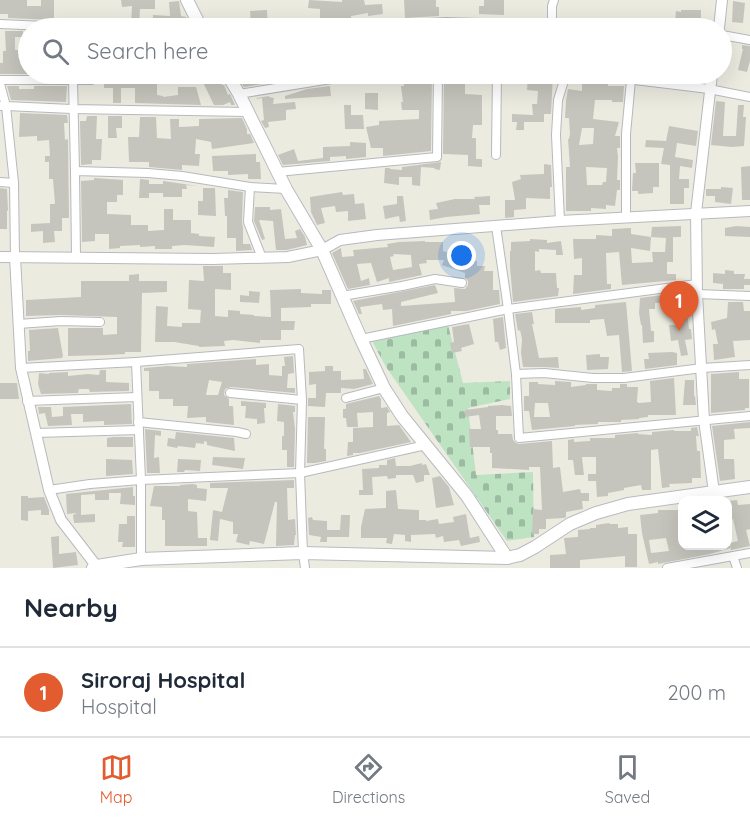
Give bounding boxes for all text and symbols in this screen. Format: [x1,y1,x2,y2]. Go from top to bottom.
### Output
search box [18,18,732,84]
icon: search [39,35,72,68]
text: Search here [87,37,208,65]
your location [447,241,476,270]
pin: 1 [660,282,698,331]
map controls [678,496,732,550]
button: layers [678,496,732,550]
text: Nearby [24,591,118,624]
text: Siroraj Hospital [81,666,245,694]
text: 1 [40,680,47,705]
text: 200 m [667,680,726,705]
text: Hospital [81,694,157,719]
tab: Map [100,751,133,807]
tab: Directions [332,751,405,807]
tab: Saved [605,751,650,807]

